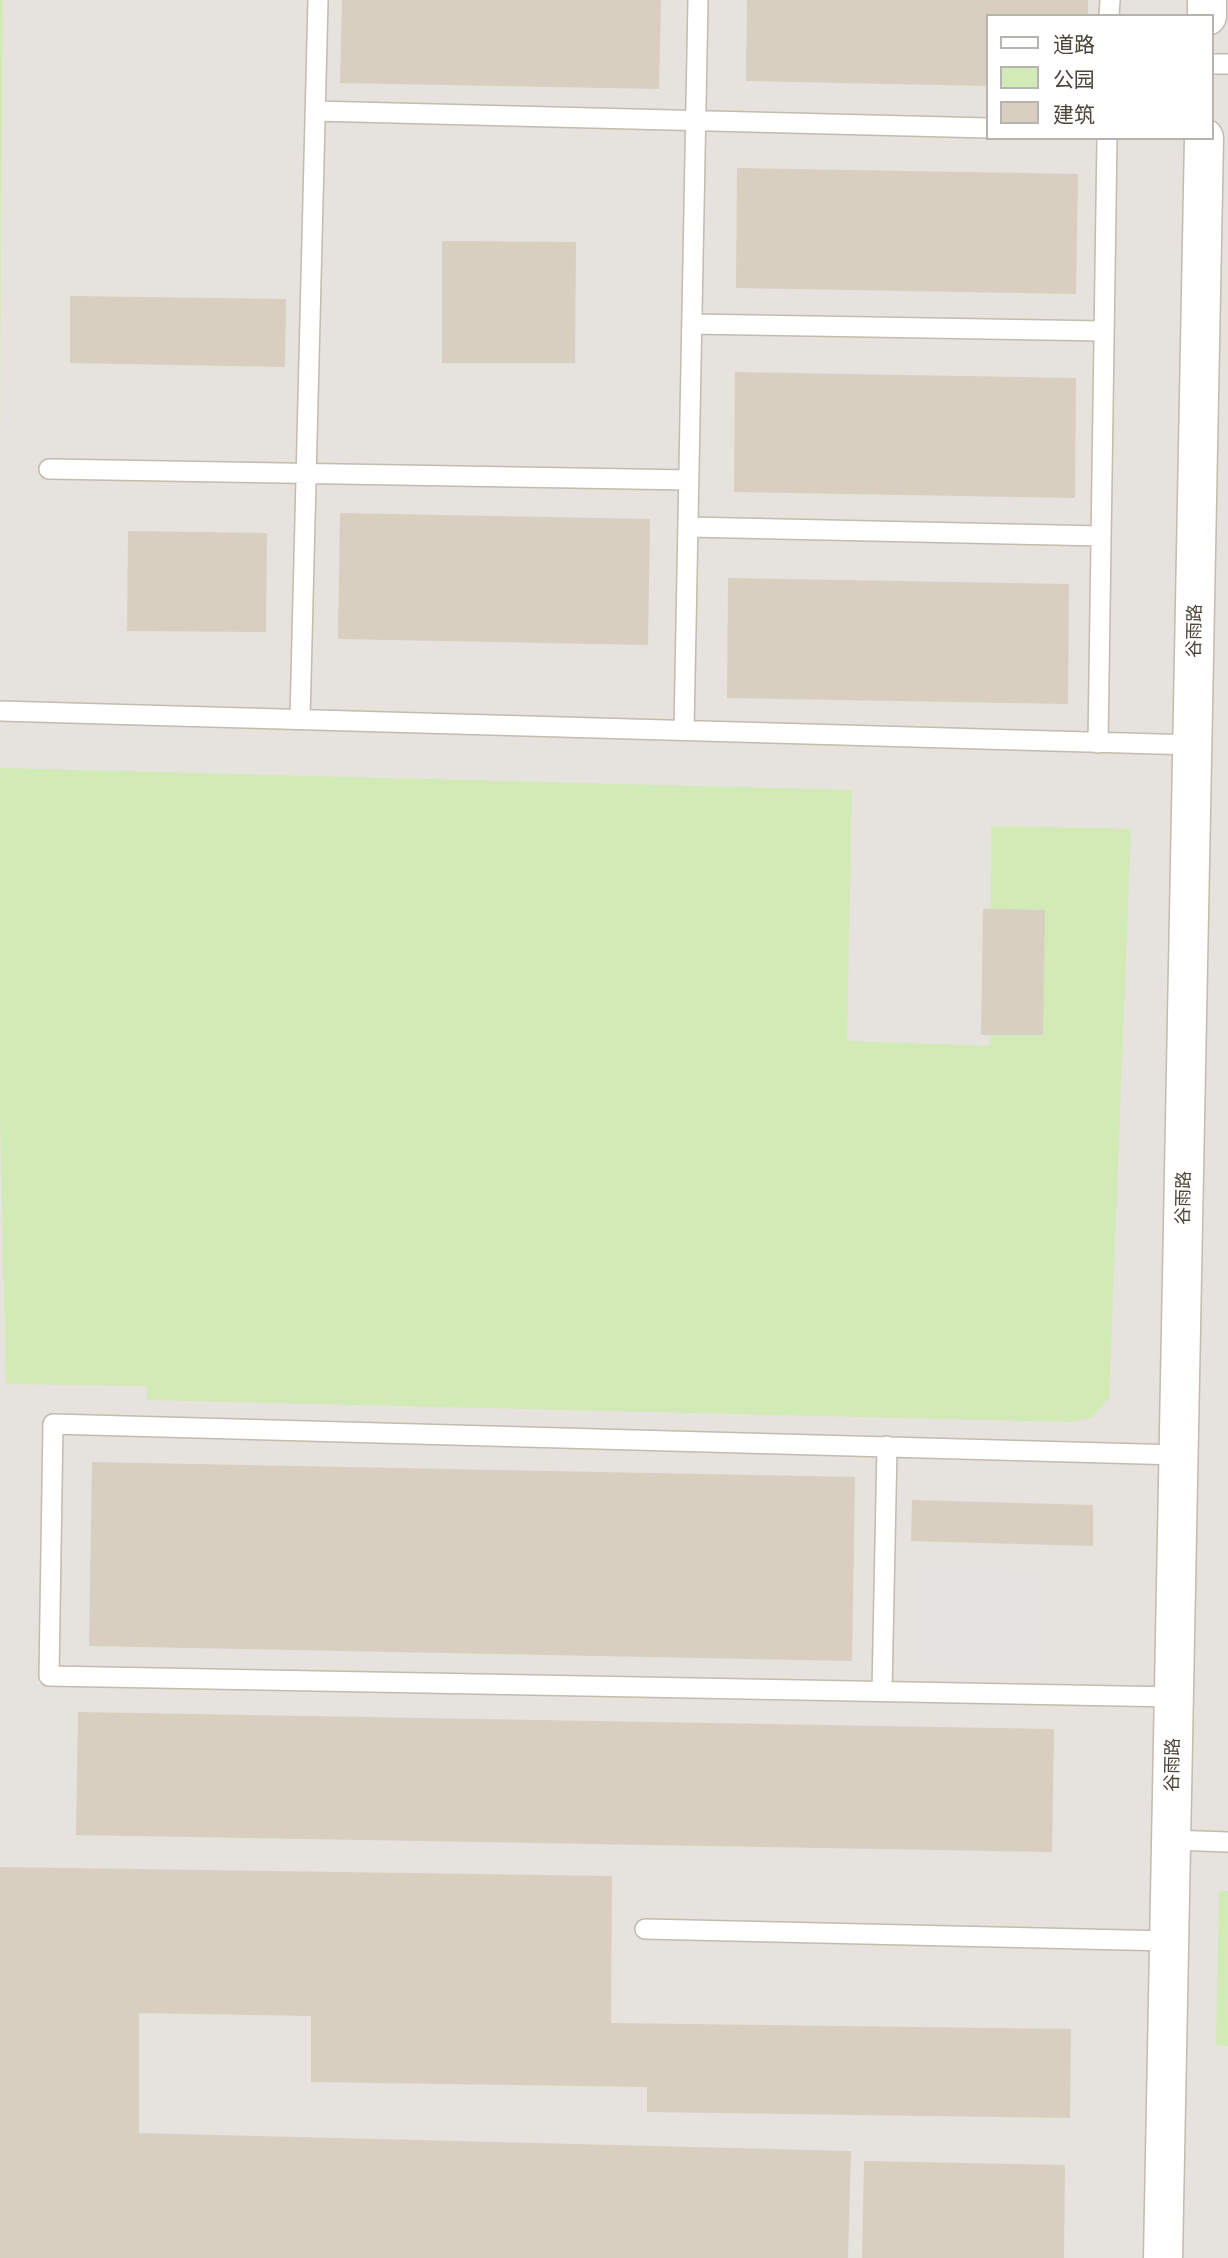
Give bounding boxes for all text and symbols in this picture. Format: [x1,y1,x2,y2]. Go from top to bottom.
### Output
legend [986,14,1214,140]
text: 道路 [1053,32,1095,57]
text: 公园 [1053,67,1095,92]
text: 建筑 [1053,102,1095,127]
street label: 谷雨路 [1184,604,1206,658]
street label: 谷雨路 [1173,1171,1195,1225]
street label: 谷雨路 [1162,1738,1184,1792]

